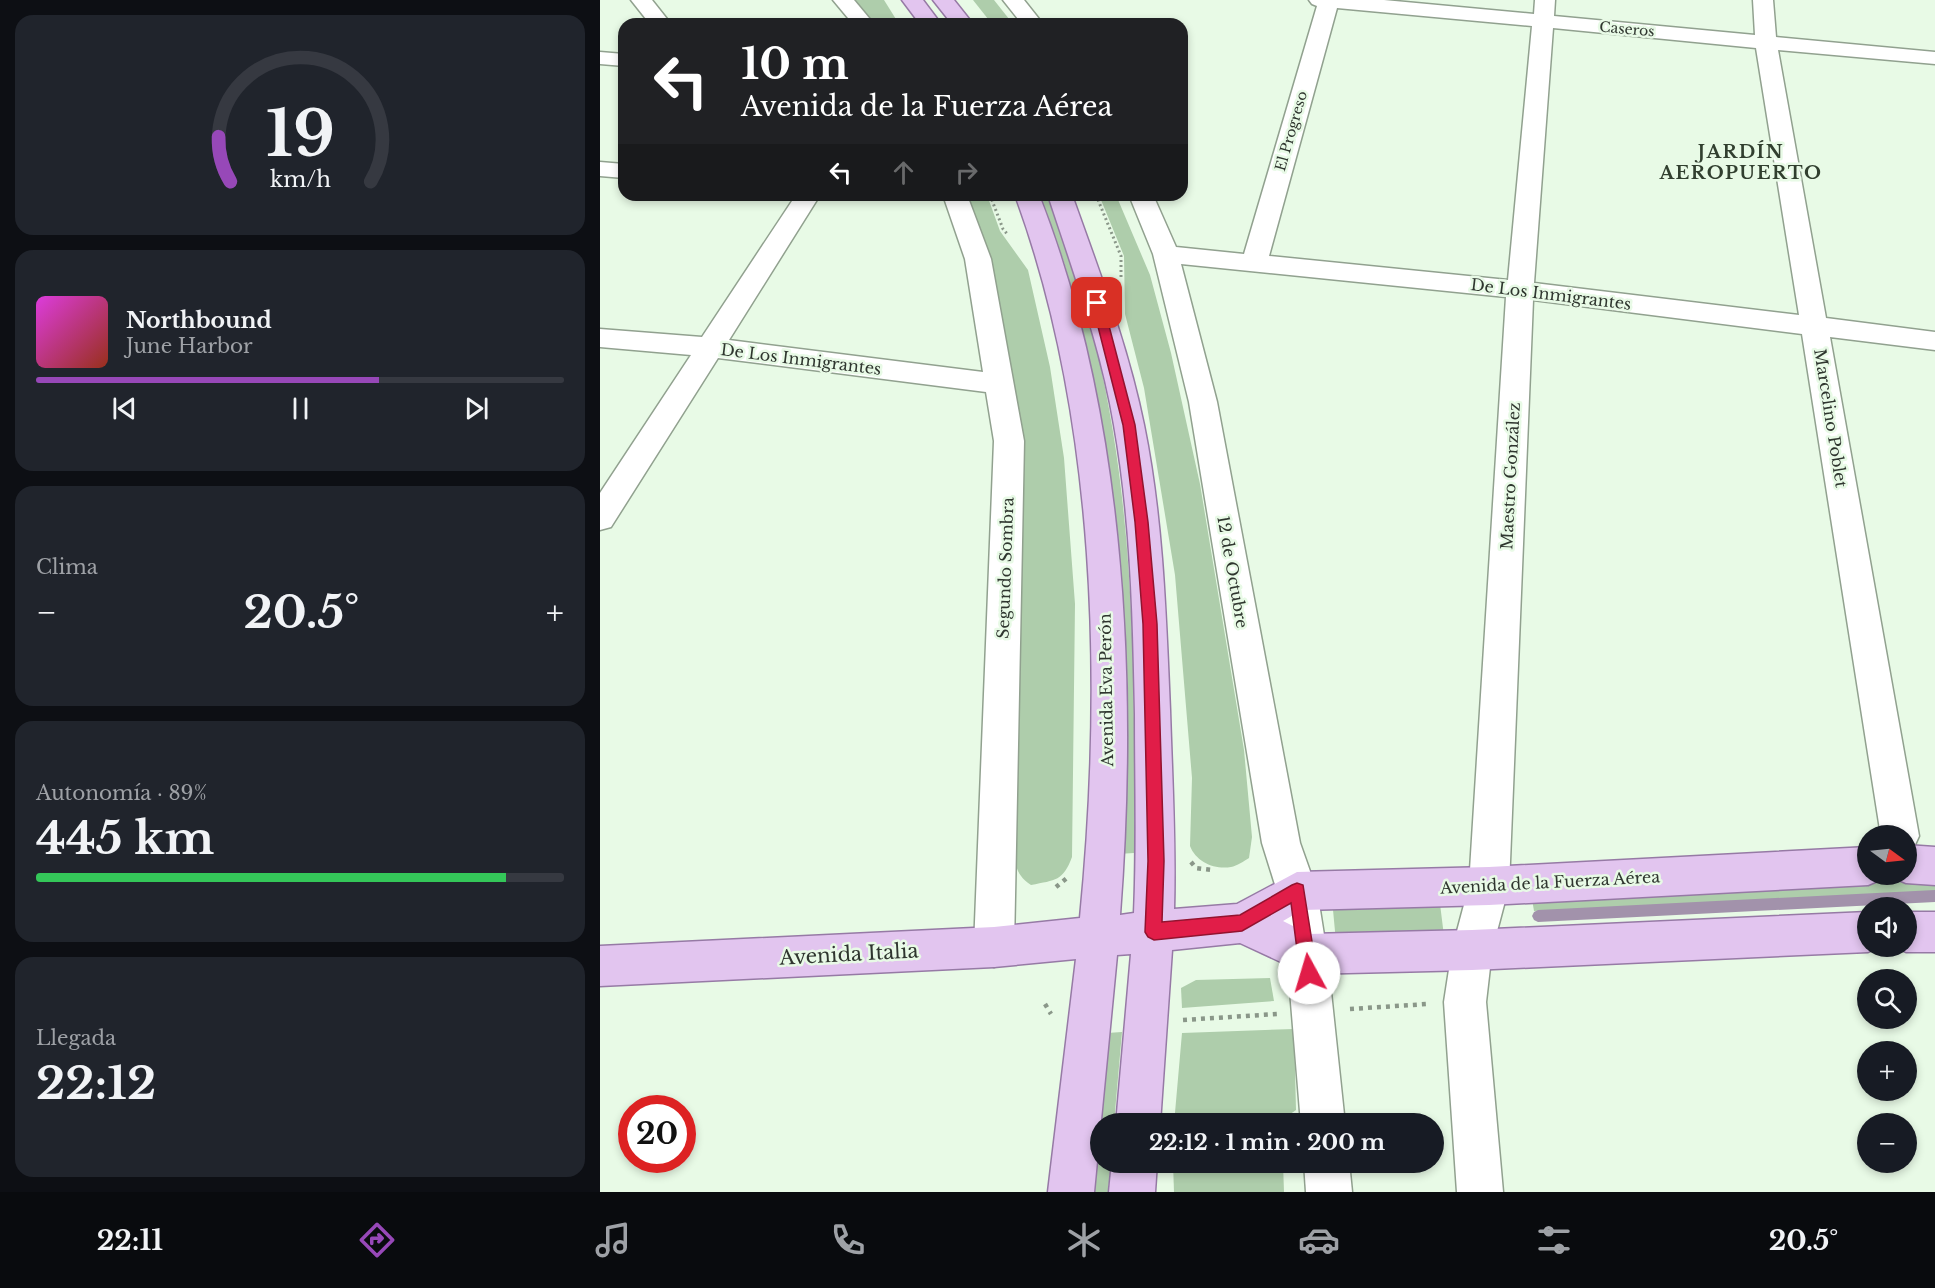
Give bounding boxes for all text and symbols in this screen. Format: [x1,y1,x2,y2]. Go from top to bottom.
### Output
street label: Caseros [1599,18,1655,40]
text: 10 m [741,38,849,90]
icon: left [642,42,720,120]
street label: El Progreso [1271,89,1311,173]
text: Avenida de la Fuerza Aérea [741,90,1113,123]
text: 19 [265,95,335,173]
district label: JARDÍN AEROPUERTO [1659,140,1822,184]
icon: left [824,156,857,189]
icon: ahead [887,156,920,189]
icon: right [950,156,983,189]
text: km/h [270,167,331,194]
street label: De Los Inmigrantes [1470,274,1632,314]
pin [1071,277,1122,328]
icon: arrive [1080,286,1113,319]
text: Northbound [126,307,272,334]
text: June Harbor [126,334,253,358]
street label: De Los Inmigrantes [720,339,882,379]
street label: Marcelino Poblet [1810,347,1852,489]
icon: previous [108,392,141,425]
icon: pause [284,392,317,425]
icon: next [460,392,493,425]
street label: Maestro González [1496,402,1524,550]
street label: Segundo Sombra [993,497,1017,639]
street label: 12 de Octubre [1213,514,1253,630]
text: Clima [36,555,98,579]
text: 20.5° [243,584,359,640]
text: − [36,592,57,633]
text: + [546,592,564,633]
street label: Avenida Eva Perón [1095,613,1117,768]
text: Autonomía · 89% [36,781,207,805]
text: 445 km [36,810,214,866]
north arrow [1857,825,1917,885]
map controls [1857,825,1917,1173]
street label: Avenida de la Fuerza Aérea [1439,866,1661,898]
button: sound [1857,897,1917,957]
street label: Avenida Italia [778,938,920,970]
position arrow [1277,941,1341,1005]
button: search [1857,969,1917,1029]
text: Llegada [36,1026,116,1050]
button: + [1857,1041,1917,1101]
text: 22:12 [36,1055,156,1111]
speed limit sign: 20 [618,1095,696,1173]
button: − [1857,1113,1917,1173]
text: 22:12 · 1 min · 200 m [1149,1129,1385,1156]
icon: directions [356,1219,398,1261]
icon: music [592,1219,634,1261]
icon: phone [827,1219,869,1261]
icon: climate [1063,1219,1105,1261]
icon: car [1298,1219,1340,1261]
icon: filters [1533,1219,1575,1261]
text: 22:11 [97,1224,163,1257]
text: 20.5° [1769,1224,1838,1257]

